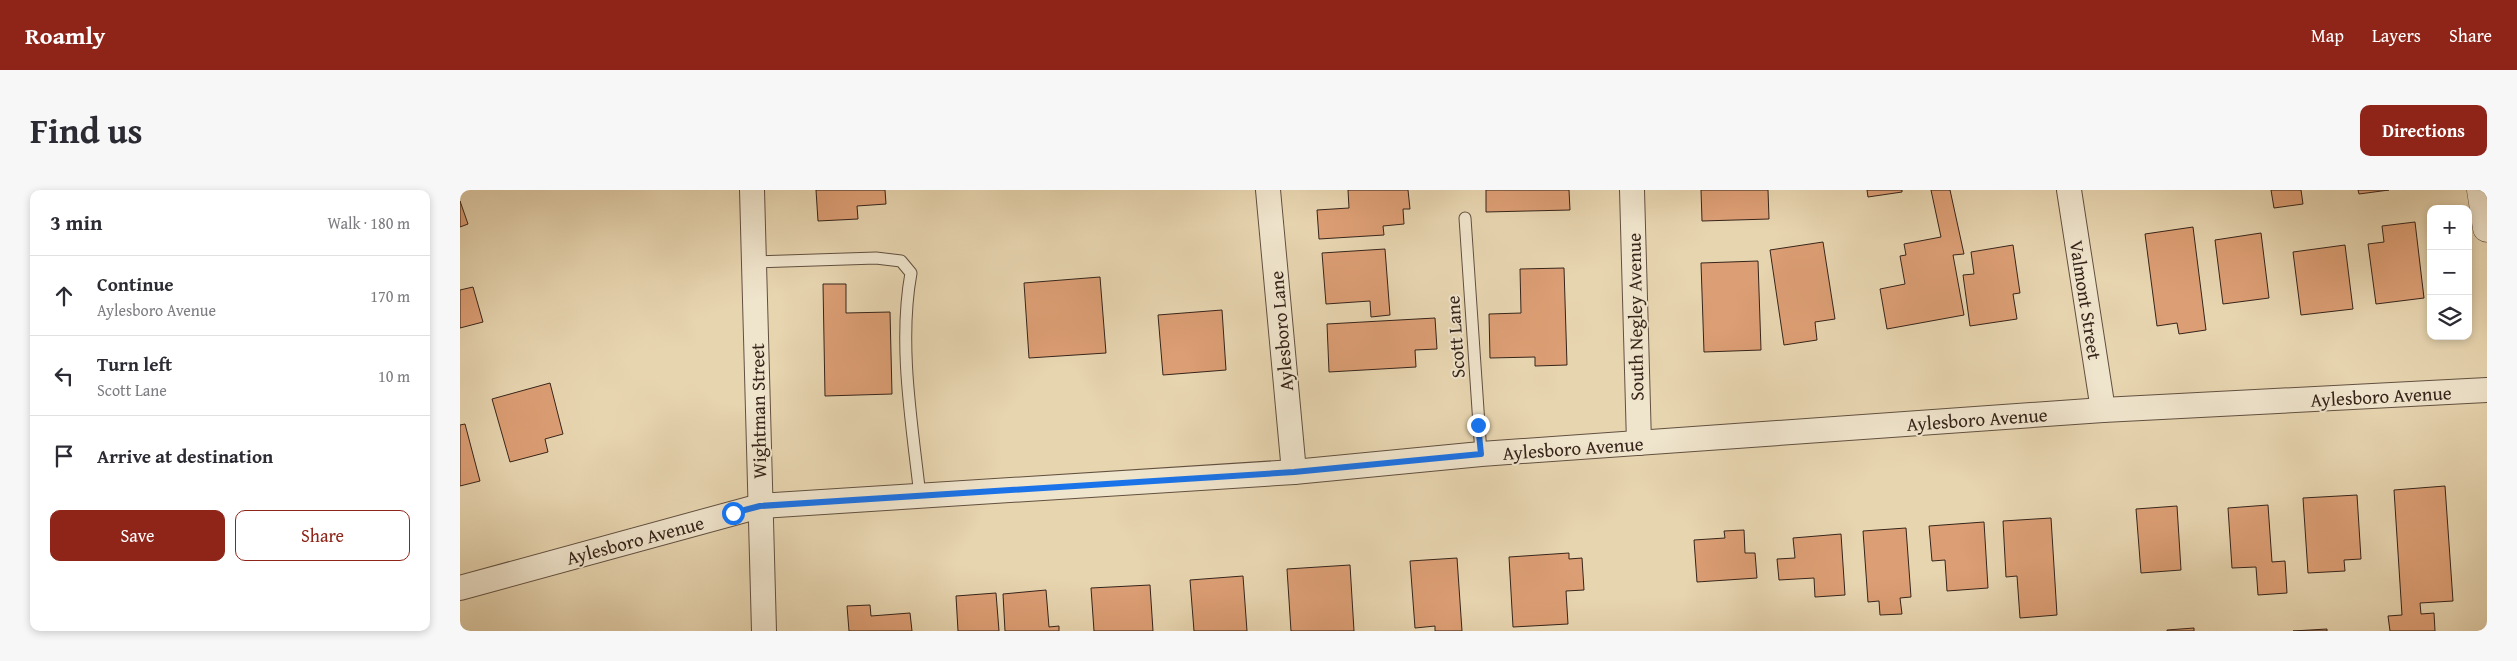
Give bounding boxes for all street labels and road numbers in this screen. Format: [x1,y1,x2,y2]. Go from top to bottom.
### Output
street label: South Negley Avenue [1620,233,1650,401]
street label: Valmont Street [2063,238,2109,362]
street label: Aylesboro Lane [1262,270,1300,392]
street label: Scott Lane [1438,295,1472,379]
street label: Wightman Street [743,343,773,479]
street label: Aylesboro Avenue [2310,378,2452,414]
street label: Aylesboro Avenue [1906,400,2048,438]
street label: Aylesboro Avenue [1502,429,1644,467]
street label: Aylesboro Avenue [563,508,707,572]

